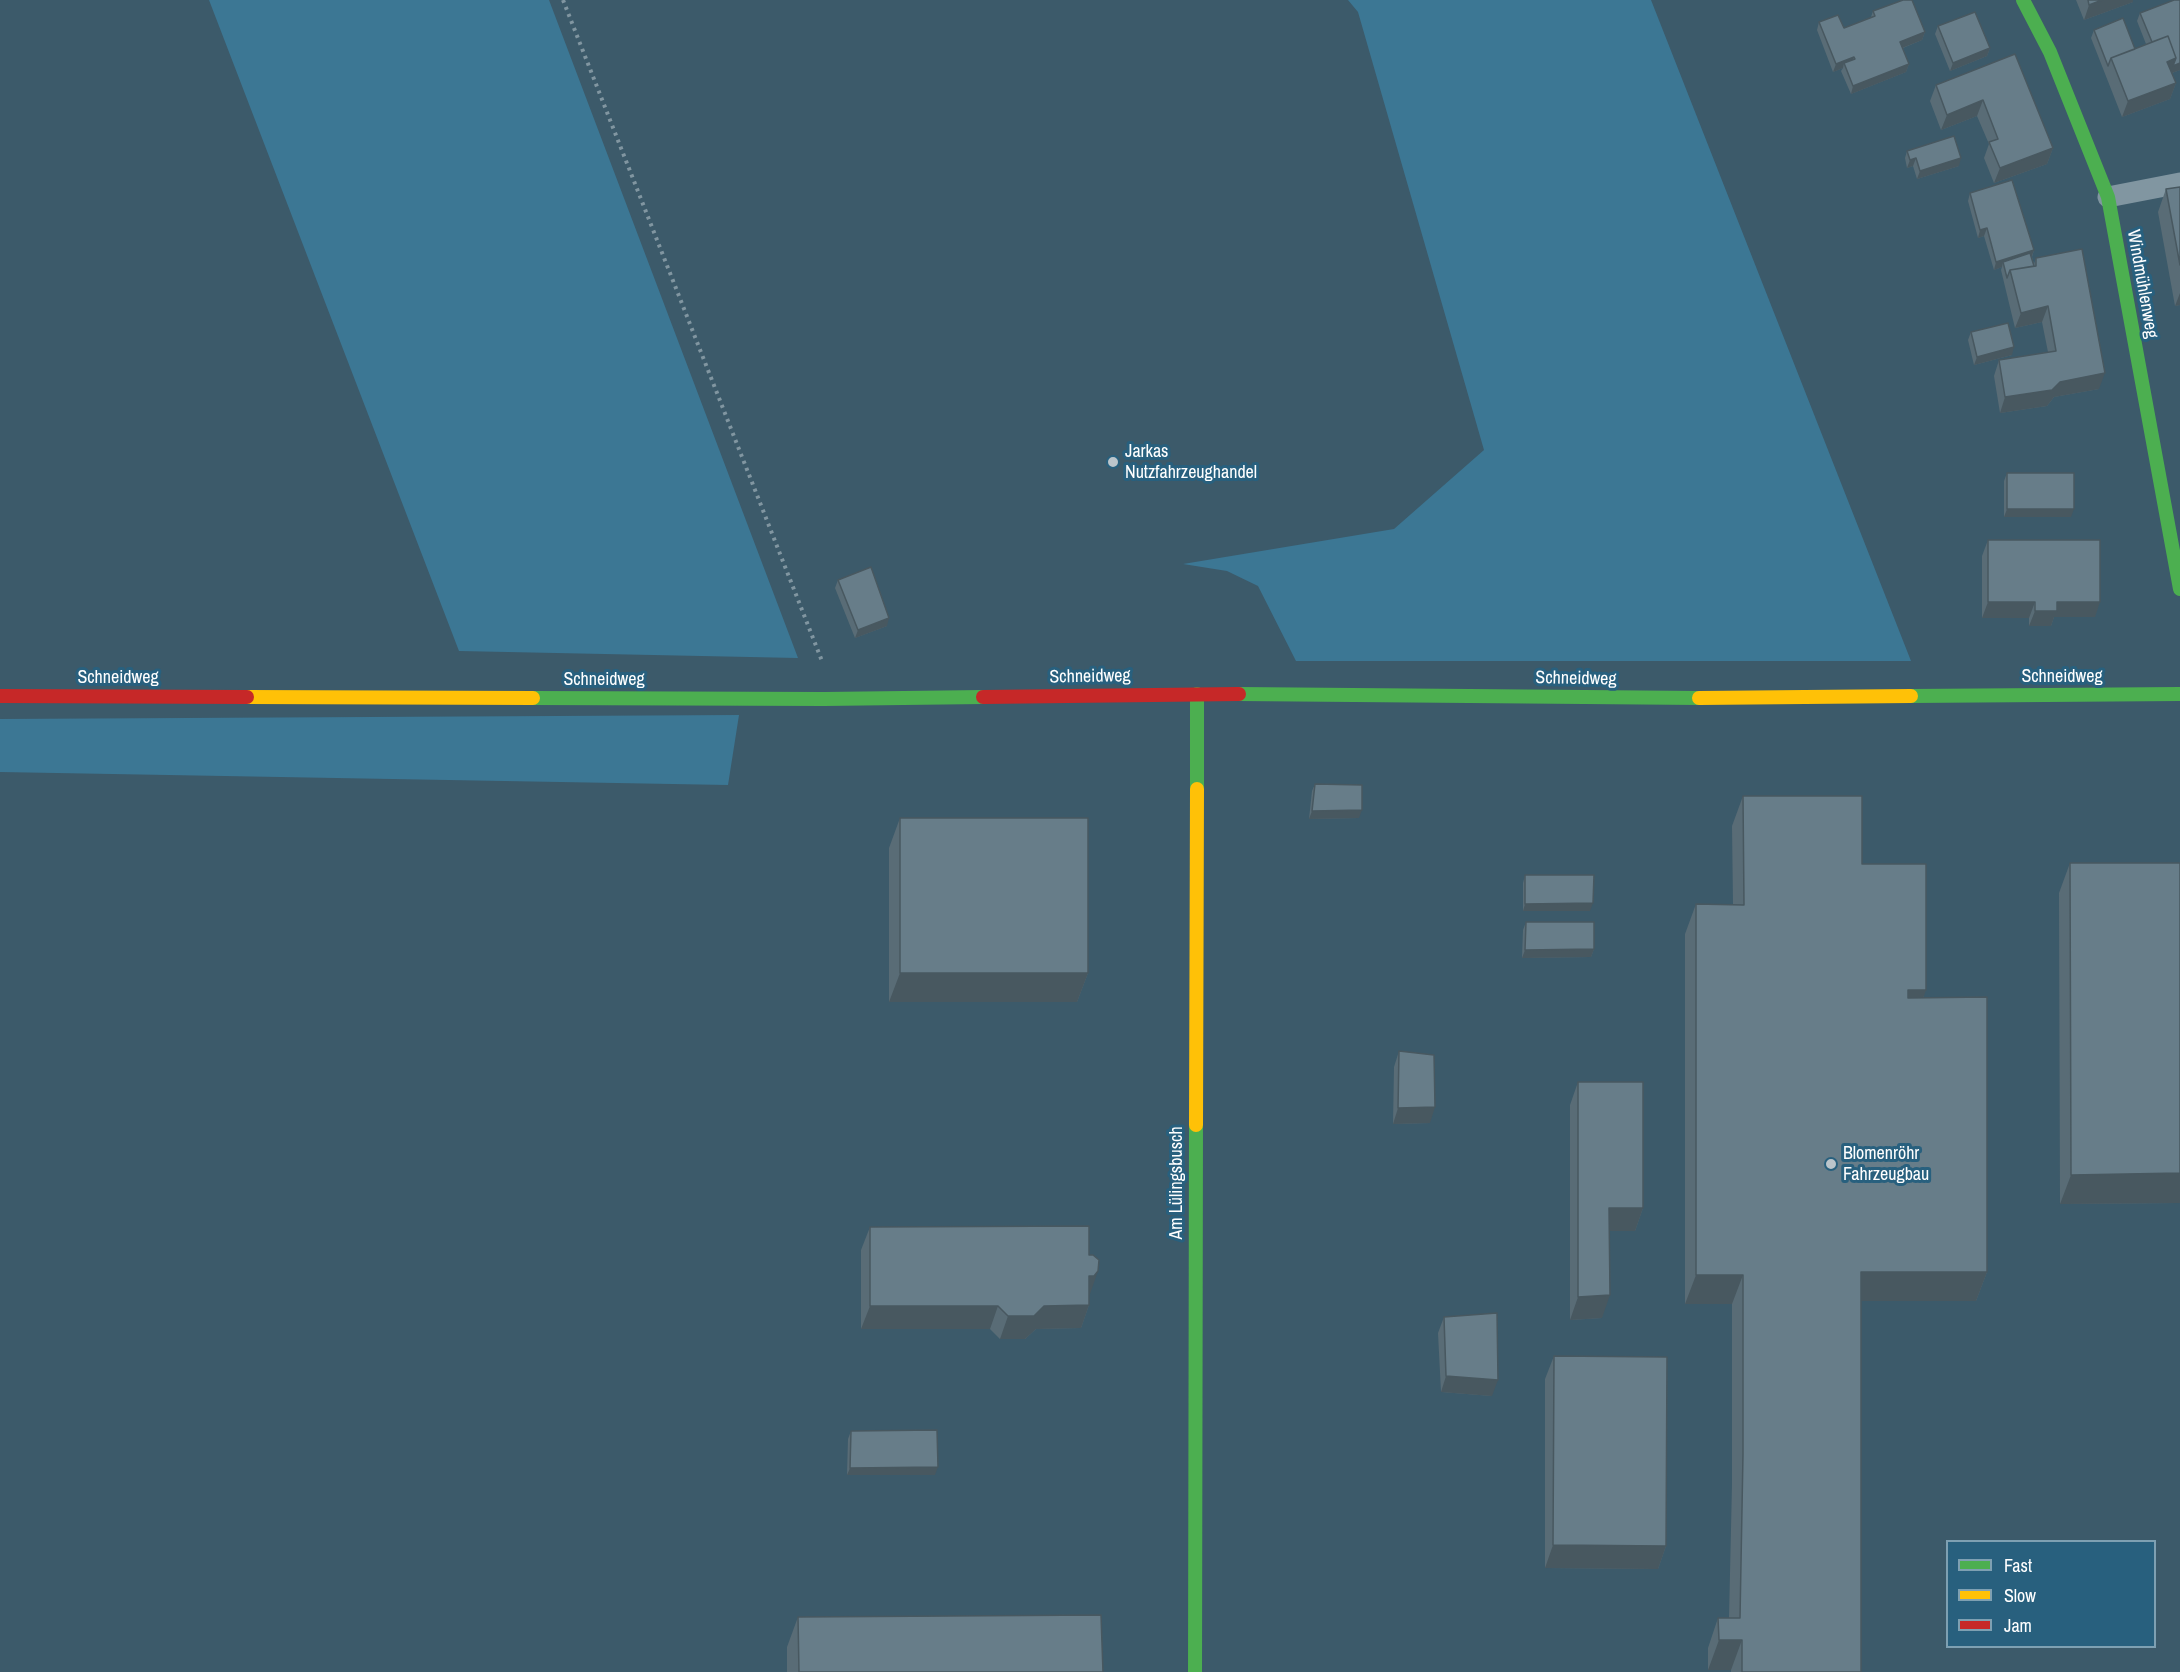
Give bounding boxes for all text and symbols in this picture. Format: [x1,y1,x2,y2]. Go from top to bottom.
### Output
street label: Windmühlenweg [2122,228,2162,340]
place label: Jarkas Nutzfahrzeughandel [1125,441,1257,484]
marker: Jarkas Nutzfahrzeughandel [1106,455,1120,469]
street label: Schneidweg [1049,665,1131,689]
street label: Schneidweg [2021,666,2103,688]
street label: Schneidweg [77,667,159,689]
street label: Schneidweg [1535,667,1617,691]
street label: Schneidweg [563,669,645,691]
street label: Am Lülingsbusch [1166,1126,1188,1240]
place label: Blomenröhr Fahrzeugbau [1843,1143,1929,1186]
marker: Blomenröhr Fahrzeugbau [1824,1157,1838,1171]
legend [1946,1540,2156,1648]
text: Fast [2004,1553,2032,1578]
text: Slow [2004,1583,2036,1608]
text: Jam [2004,1613,2032,1638]

